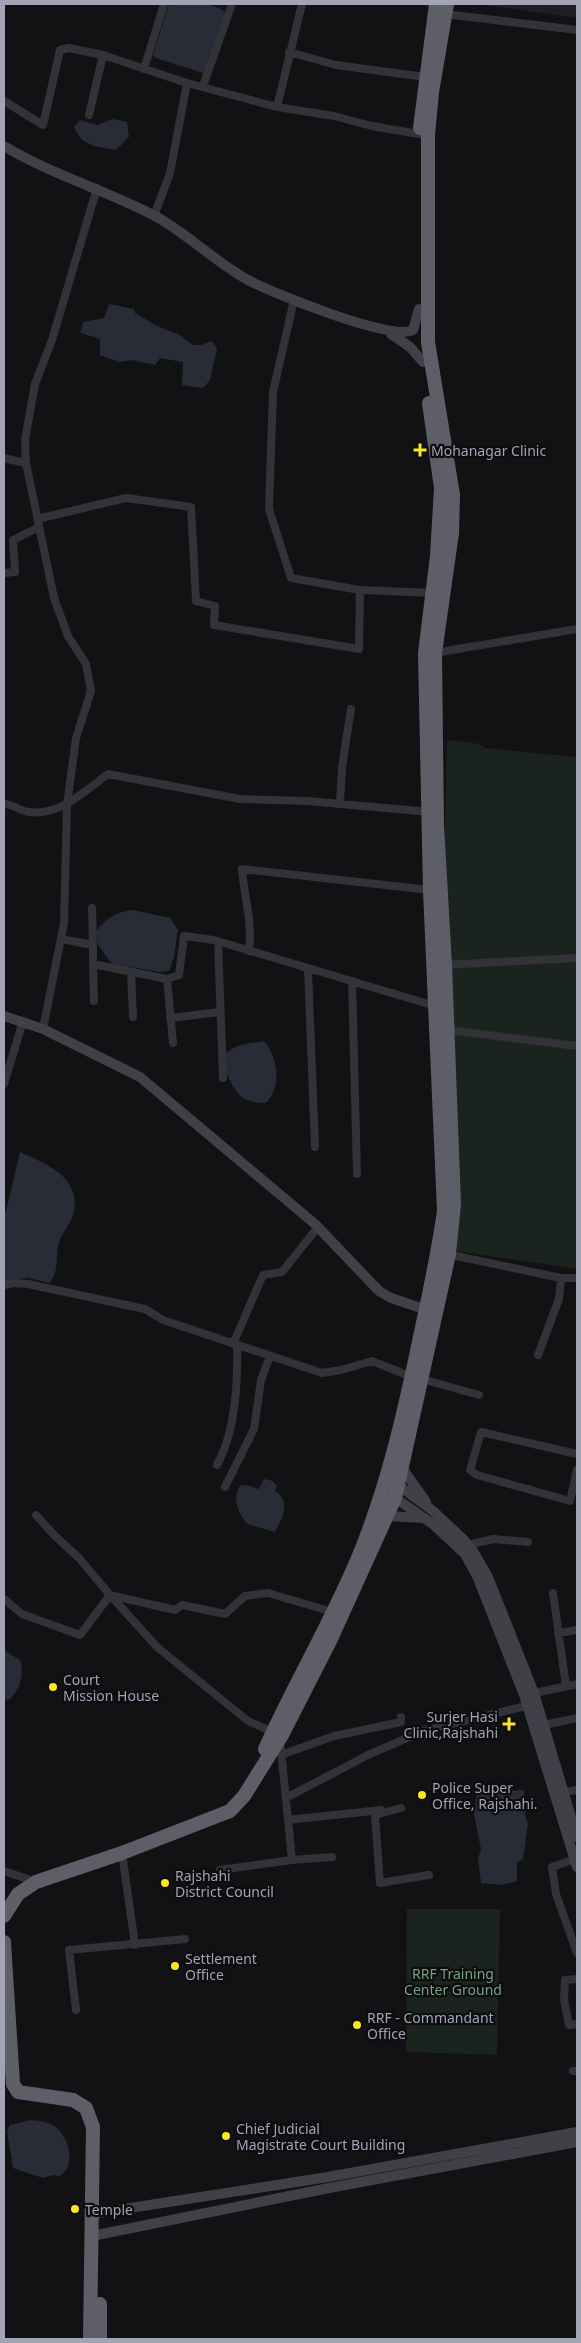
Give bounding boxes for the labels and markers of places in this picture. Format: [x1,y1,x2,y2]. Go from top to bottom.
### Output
place label: Mohanagar Clinic [431,441,546,460]
marker: Mohanagar Clinic [413,443,427,457]
place label: Court Mission House [63,1670,159,1705]
marker: Court Mission House [47,1681,59,1693]
place label: Surjer Hasi Clinic,Rajshahi [404,1707,498,1742]
marker: Surjer Hasi Clinic,Rajshahi [502,1717,516,1731]
place label: Police Super Office, Rajshahi. [432,1778,538,1813]
marker: Police Super Office, Rajshahi. [416,1789,428,1801]
place label: Rajshahi District Council [175,1866,274,1901]
marker: Rajshahi District Council [159,1877,171,1889]
place label: Settlement Office [185,1949,257,1984]
marker: Settlement Office [169,1960,181,1972]
place label: RRF - Commandant Office [367,2008,494,2043]
marker: RRF - Commandant Office [351,2019,363,2031]
place label: Chief Judicial Magistrate Court Building [236,2119,405,2154]
marker: Chief Judicial Magistrate Court Building [220,2130,232,2142]
place label: Temple [85,2200,133,2219]
marker: Temple [69,2203,81,2215]

